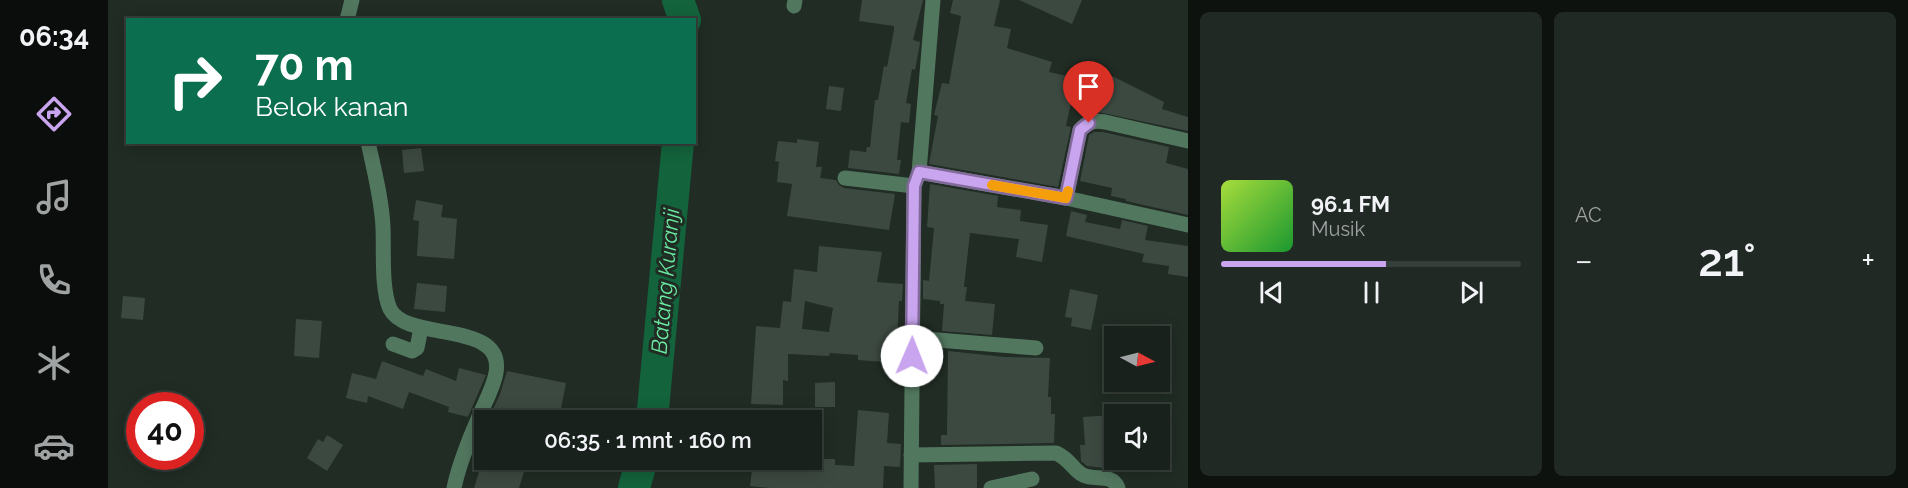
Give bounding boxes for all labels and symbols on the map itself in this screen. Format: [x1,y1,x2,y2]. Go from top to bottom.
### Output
pin [1063,61,1114,123]
water label: Batang Kuranji [646,206,684,355]
position arrow [880,324,944,388]
north arrow [1104,326,1170,392]
speed limit sign: 40 [126,392,204,470]

